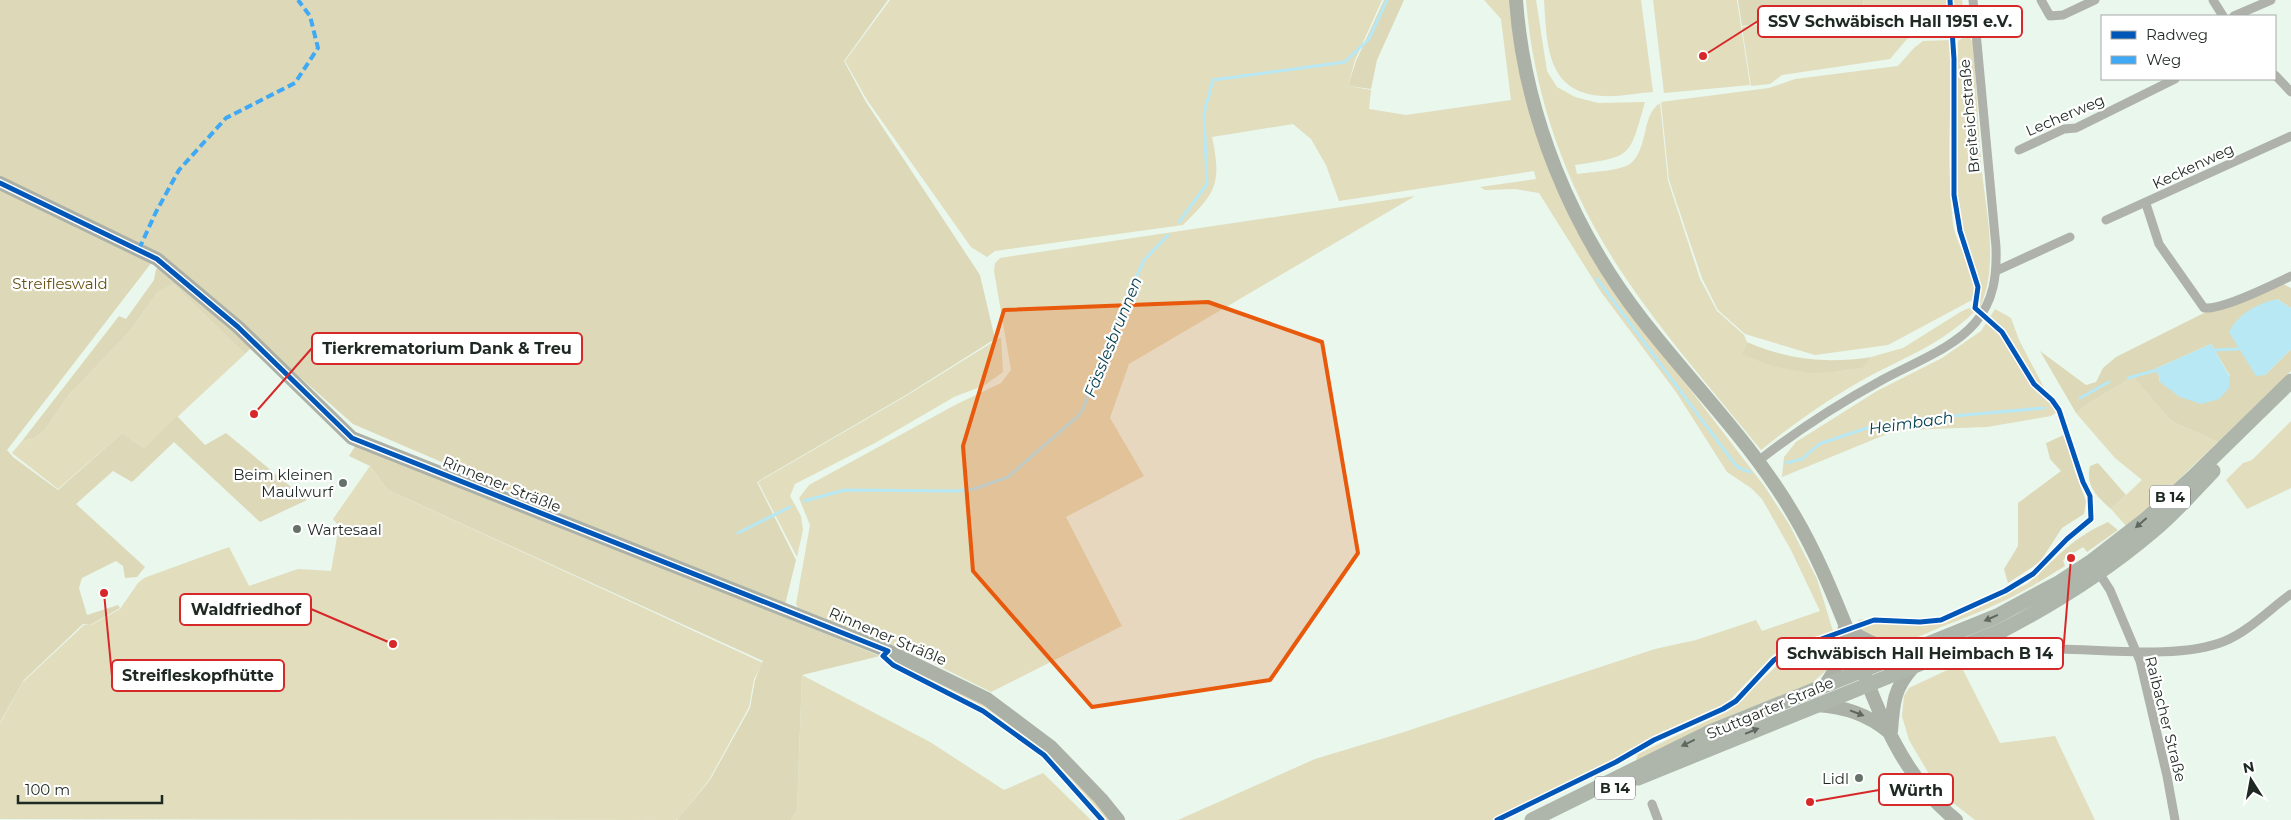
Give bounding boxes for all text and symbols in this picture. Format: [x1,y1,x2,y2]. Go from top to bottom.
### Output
callout: SSV Schwäbisch Hall 1951 e.V. [1758,6,2022,37]
text: SSV Schwäbisch Hall 1951 e.V. [1768,12,2012,31]
legend [2101,15,2276,80]
text: Radweg [2146,25,2208,44]
text: Weg [2146,50,2181,69]
street label: Breiteichstraße [1955,58,1983,174]
street label: Lecherweg [2023,90,2107,140]
street label: Keckenweg [2149,139,2237,193]
park label: Streifleswald [12,274,108,293]
water label: Fässlesbrunnen [1080,274,1146,400]
callout: Tierkrematorium Dank & Treu [312,333,582,364]
text: Tierkrematorium Dank & Treu [322,339,572,358]
water label: Heimbach [1867,408,1955,438]
street label: Rinnener Sträßle [440,452,564,516]
place label: Beim kleinen Maulwurf [233,465,334,501]
marker: Beim kleinen Maulwurf [337,477,349,489]
road number: B 14 [2150,486,2190,508]
one-way arrow [2135,517,2148,528]
place label: Wartesaal [307,520,382,539]
marker: Wartesaal [291,523,303,535]
callout: Waldfriedhof [180,594,311,625]
text: Waldfriedhof [191,600,302,619]
street label: Rinnener Sträßle [826,603,950,669]
one-way arrow [1984,615,1998,623]
callout: Schwäbisch Hall Heimbach B 14 [1777,638,2063,669]
text: Schwäbisch Hall Heimbach B 14 [1787,644,2053,663]
street label: Raibacher Straße [2141,654,2191,784]
callout: Streifleskopfhütte [112,660,284,691]
text: Streifleskopfhütte [122,666,274,685]
street label: Stuttgarter Straße [1704,673,1836,743]
one-way arrow [1850,709,1865,717]
one-way arrow [1745,727,1759,735]
one-way arrow [1681,739,1695,747]
north arrow [2226,755,2276,805]
text: N [2241,757,2256,777]
place label: Lidl [1822,769,1849,788]
scale bar [18,772,161,804]
marker: Lidl [1853,772,1865,784]
callout: Würth [1879,774,1953,805]
road number: B 14 [1595,776,1635,800]
text: 100 m [25,780,70,799]
text: Würth [1889,781,1943,800]

